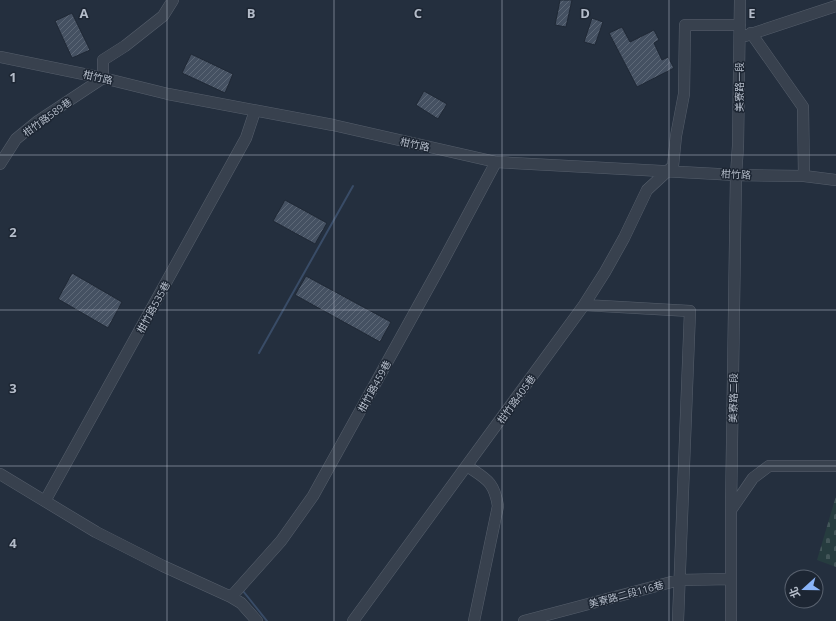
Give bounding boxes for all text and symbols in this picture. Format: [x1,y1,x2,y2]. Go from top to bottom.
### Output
text: A [80,4,89,22]
text: B [247,4,256,22]
text: C [414,4,422,22]
text: D [580,4,590,22]
text: E [748,4,756,22]
street label: 美寮路一段 [732,62,746,112]
street label: 柑竹路 [82,67,114,87]
text: 1 [9,68,17,86]
street label: 柑竹路589巷 [20,95,74,139]
street label: 柑竹路 [399,134,431,154]
street label: 柑竹路 [721,166,751,182]
text: 2 [9,223,17,241]
street label: 柑竹路535巷 [133,279,173,335]
street label: 柑竹路459巷 [354,358,394,414]
street label: 柑竹路405巷 [494,372,538,426]
street label: 美寮路二段 [726,373,740,423]
text: 3 [9,379,17,397]
text: 4 [9,534,17,552]
north arrow [784,569,824,609]
street label: 美寮路二段116巷 [587,577,665,611]
text: 北 [785,585,803,601]

